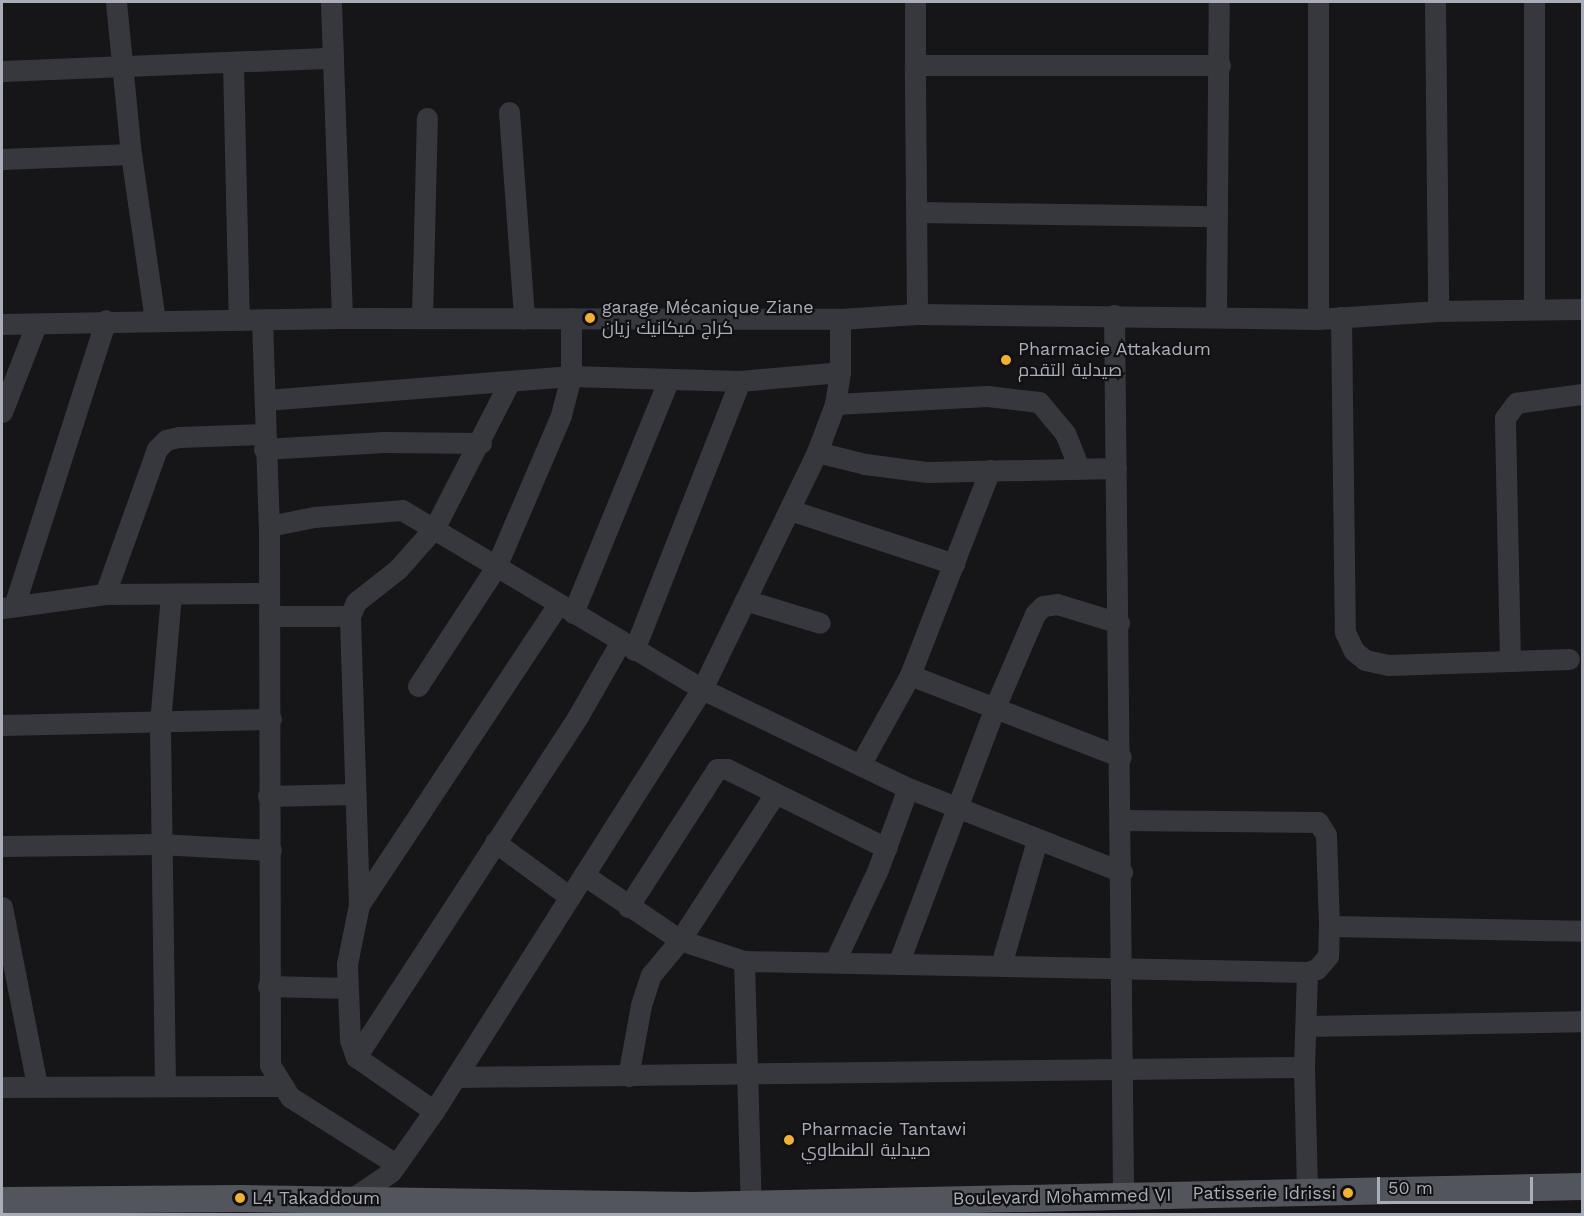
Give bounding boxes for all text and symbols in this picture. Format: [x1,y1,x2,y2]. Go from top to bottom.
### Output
place label: garage Mécanique Ziane كراج ميكانيك زيان [602,297,814,340]
marker: garage Mécanique Ziane كراج ميكانيك زيان [583,311,597,325]
place label: Pharmacie Attakadum صيدلية التقدم [1018,339,1212,382]
marker: Pharmacie Attakadum صيدلية التقدم [999,353,1013,367]
place label: Pharmacie Tantawi صيدلية الطنطاوي [801,1119,967,1162]
marker: Pharmacie Tantawi صيدلية الطنطاوي [782,1133,796,1147]
scale bar [1380,1165,1536,1203]
text: 50 m [1388,1177,1433,1198]
place label: Patisserie Idrissi [1192,1182,1336,1204]
street label: Boulevard Mohammed VI [952,1184,1172,1210]
marker: Patisserie Idrissi [1341,1186,1355,1200]
place label: L4 Takaddoum [252,1187,381,1209]
marker: L4 Takaddoum [233,1191,247,1205]

